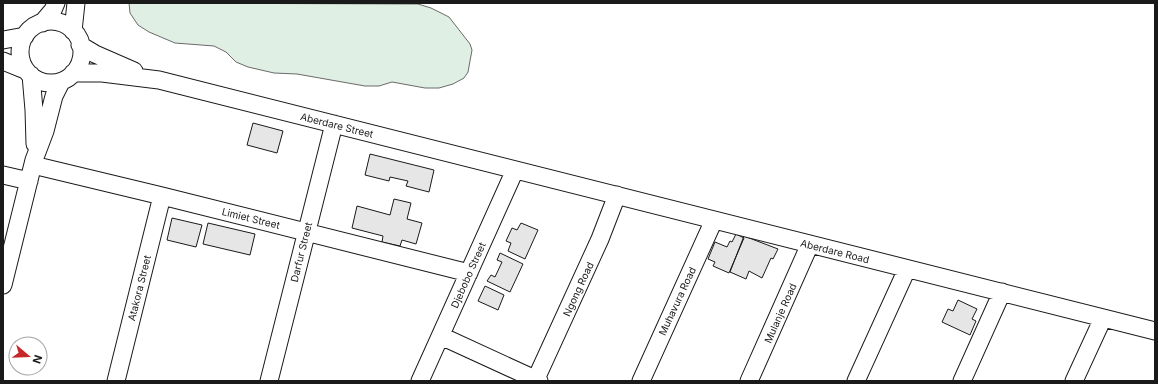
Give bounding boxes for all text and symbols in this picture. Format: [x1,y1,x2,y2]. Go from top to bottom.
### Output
street label: Aberdare Street [299,110,375,140]
street label: Limiet Street [221,205,282,231]
street label: Darfur Street [288,220,314,283]
street label: Aberdare Road [799,237,871,265]
street label: Djebobo Street [448,240,488,310]
street label: Atakora Street [125,253,153,322]
street label: Ngong Road [560,260,596,318]
street label: Muhavura Road [656,265,698,337]
street label: Mulanje Road [761,281,799,345]
north arrow [8,336,48,376]
text: N [29,353,45,366]

